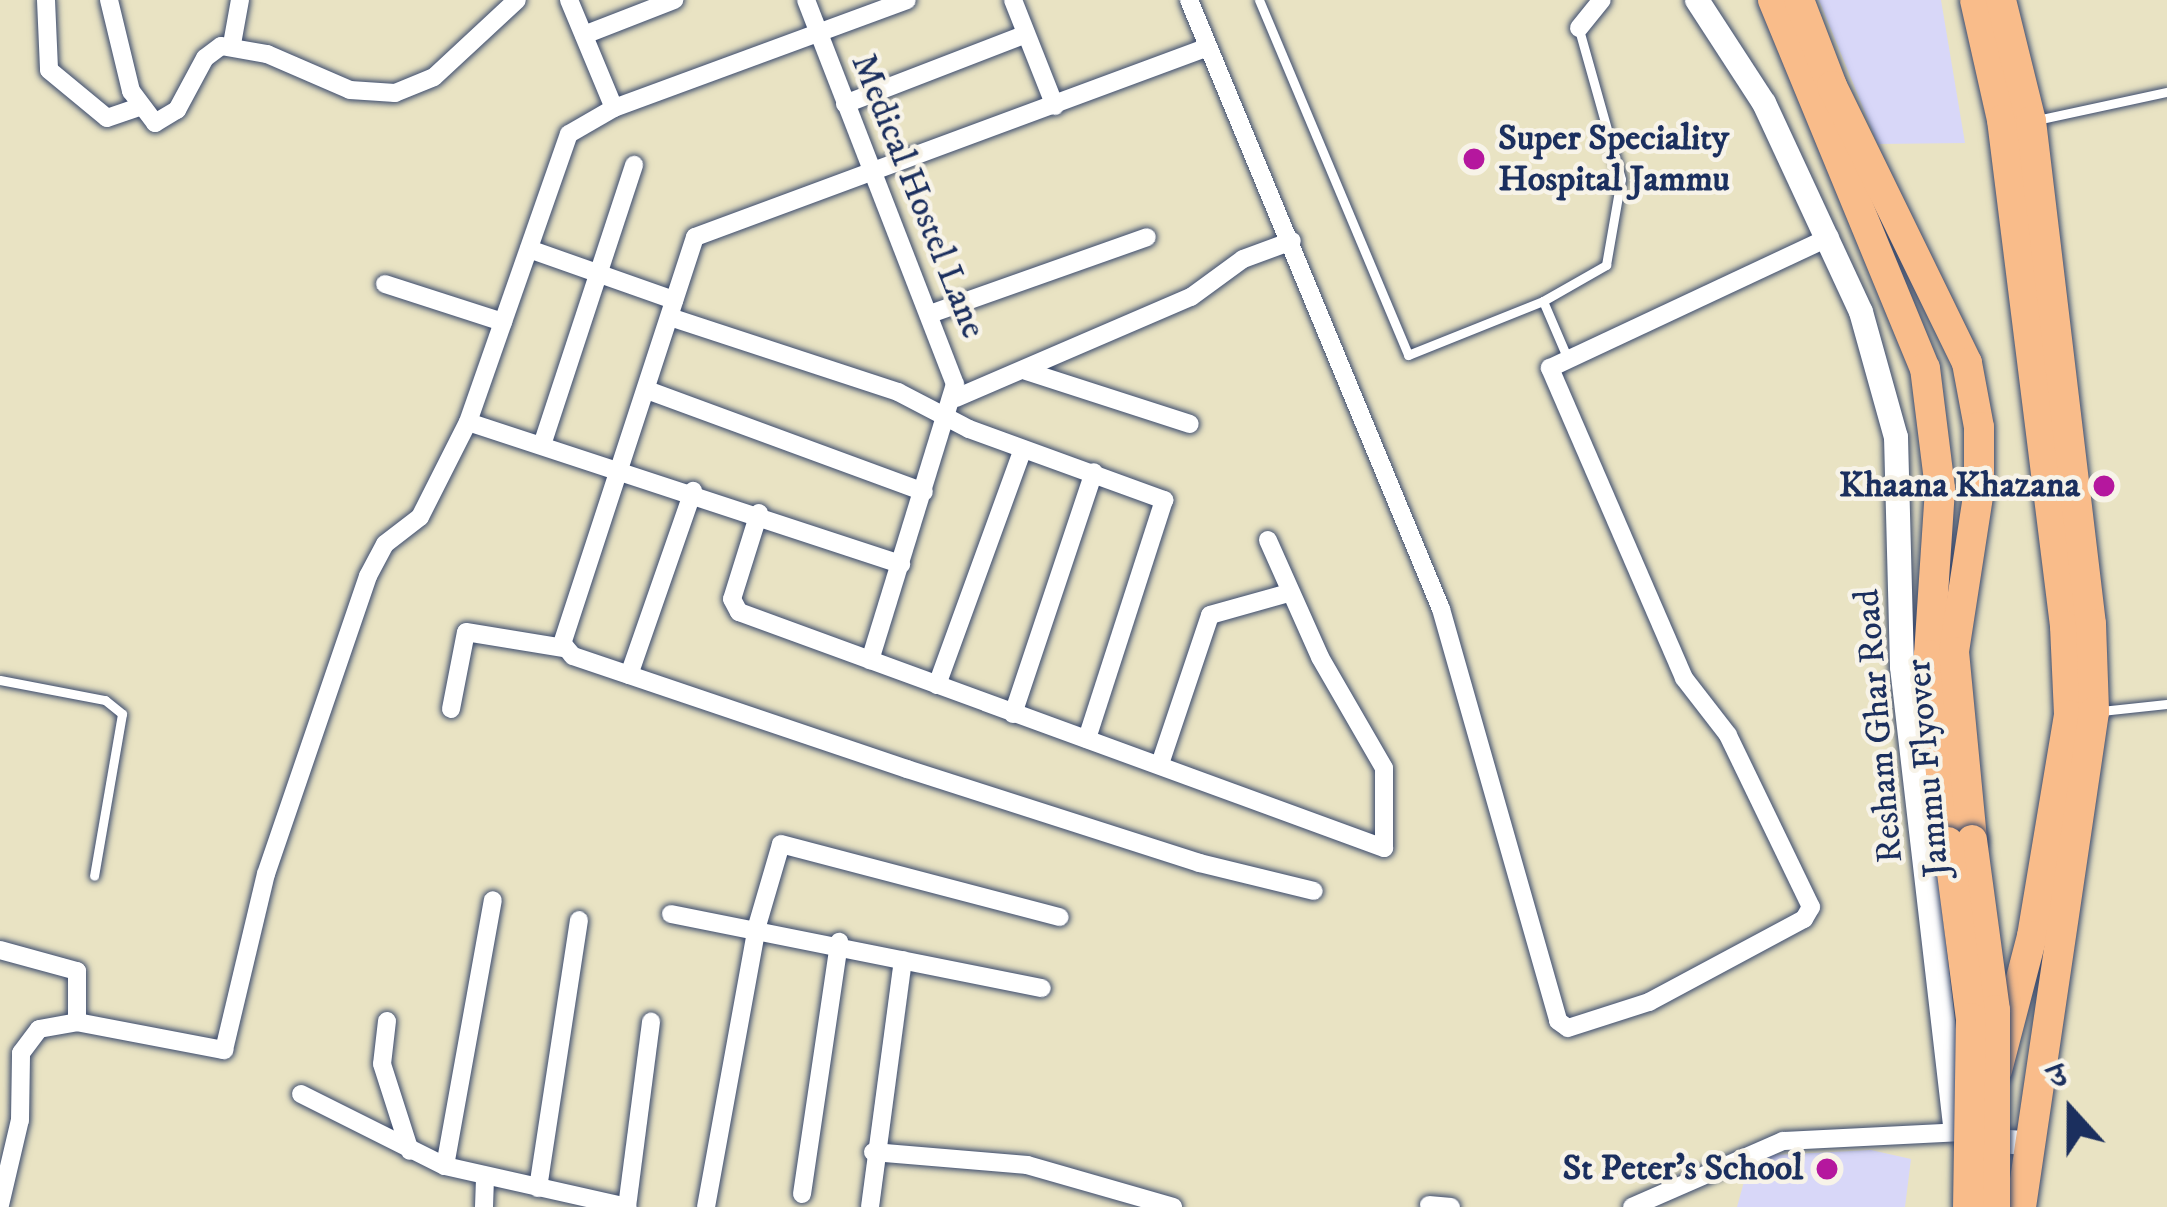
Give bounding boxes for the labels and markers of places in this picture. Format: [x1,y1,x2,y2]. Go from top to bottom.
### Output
place label: Super Speciality Hospital Jammu [1498,116,1730,201]
marker: Super Speciality Hospital Jammu [1461,146,1487,172]
place label: Khaana Khazana [1839,464,2080,508]
marker: Khaana Khazana [2091,473,2117,499]
place label: St Peter's School [1562,1147,1803,1191]
marker: St Peter's School [1814,1156,1840,1182]

